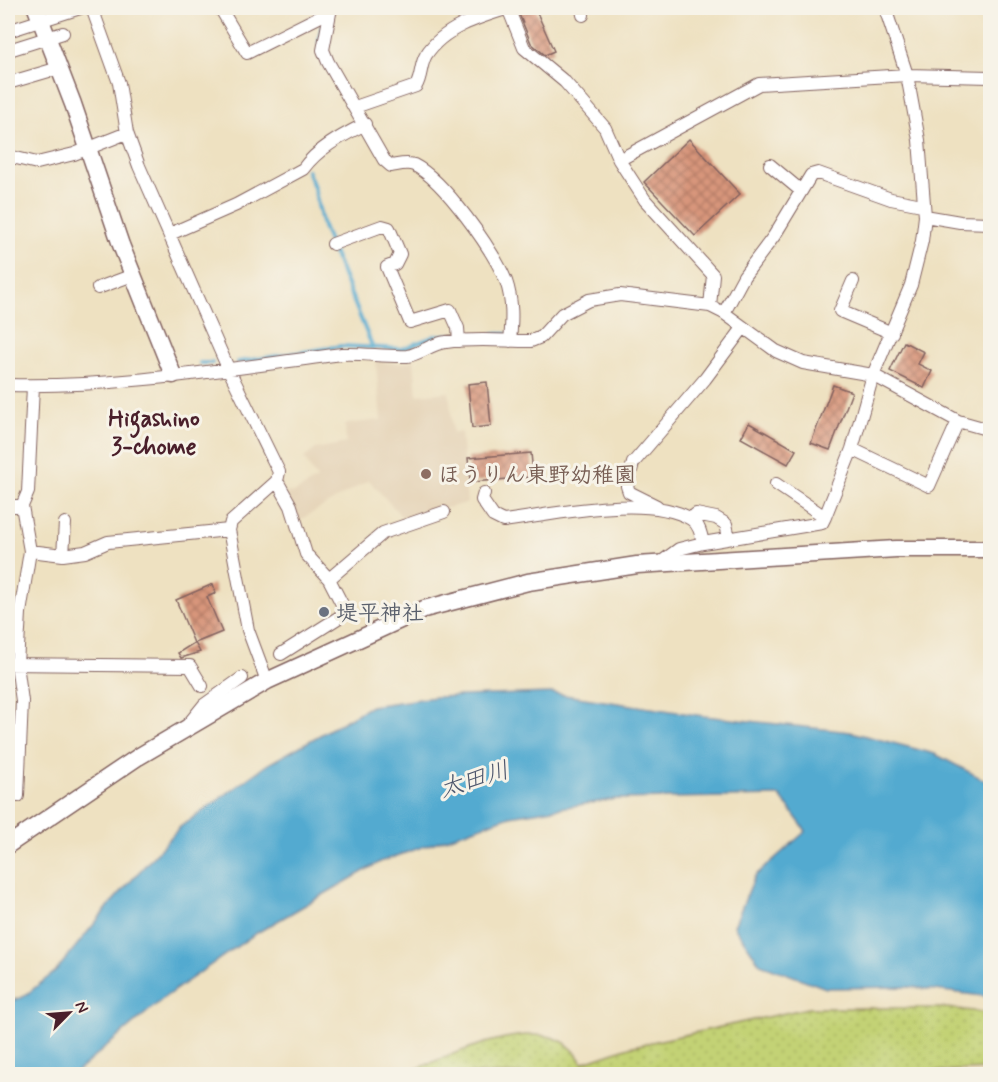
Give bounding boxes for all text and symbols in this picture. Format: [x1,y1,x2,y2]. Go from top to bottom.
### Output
district label: Higashino 3-chome [108,404,200,463]
place label: ほうりん東野幼稚園 [438,462,636,490]
marker: ほうりん東野幼稚園 [419,467,433,481]
place label: 堤平神社 [336,600,424,628]
marker: 堤平神社 [317,605,331,619]
water label: 太田川 [435,755,513,806]
north arrow [39,983,99,1043]
text: N [69,998,93,1017]

